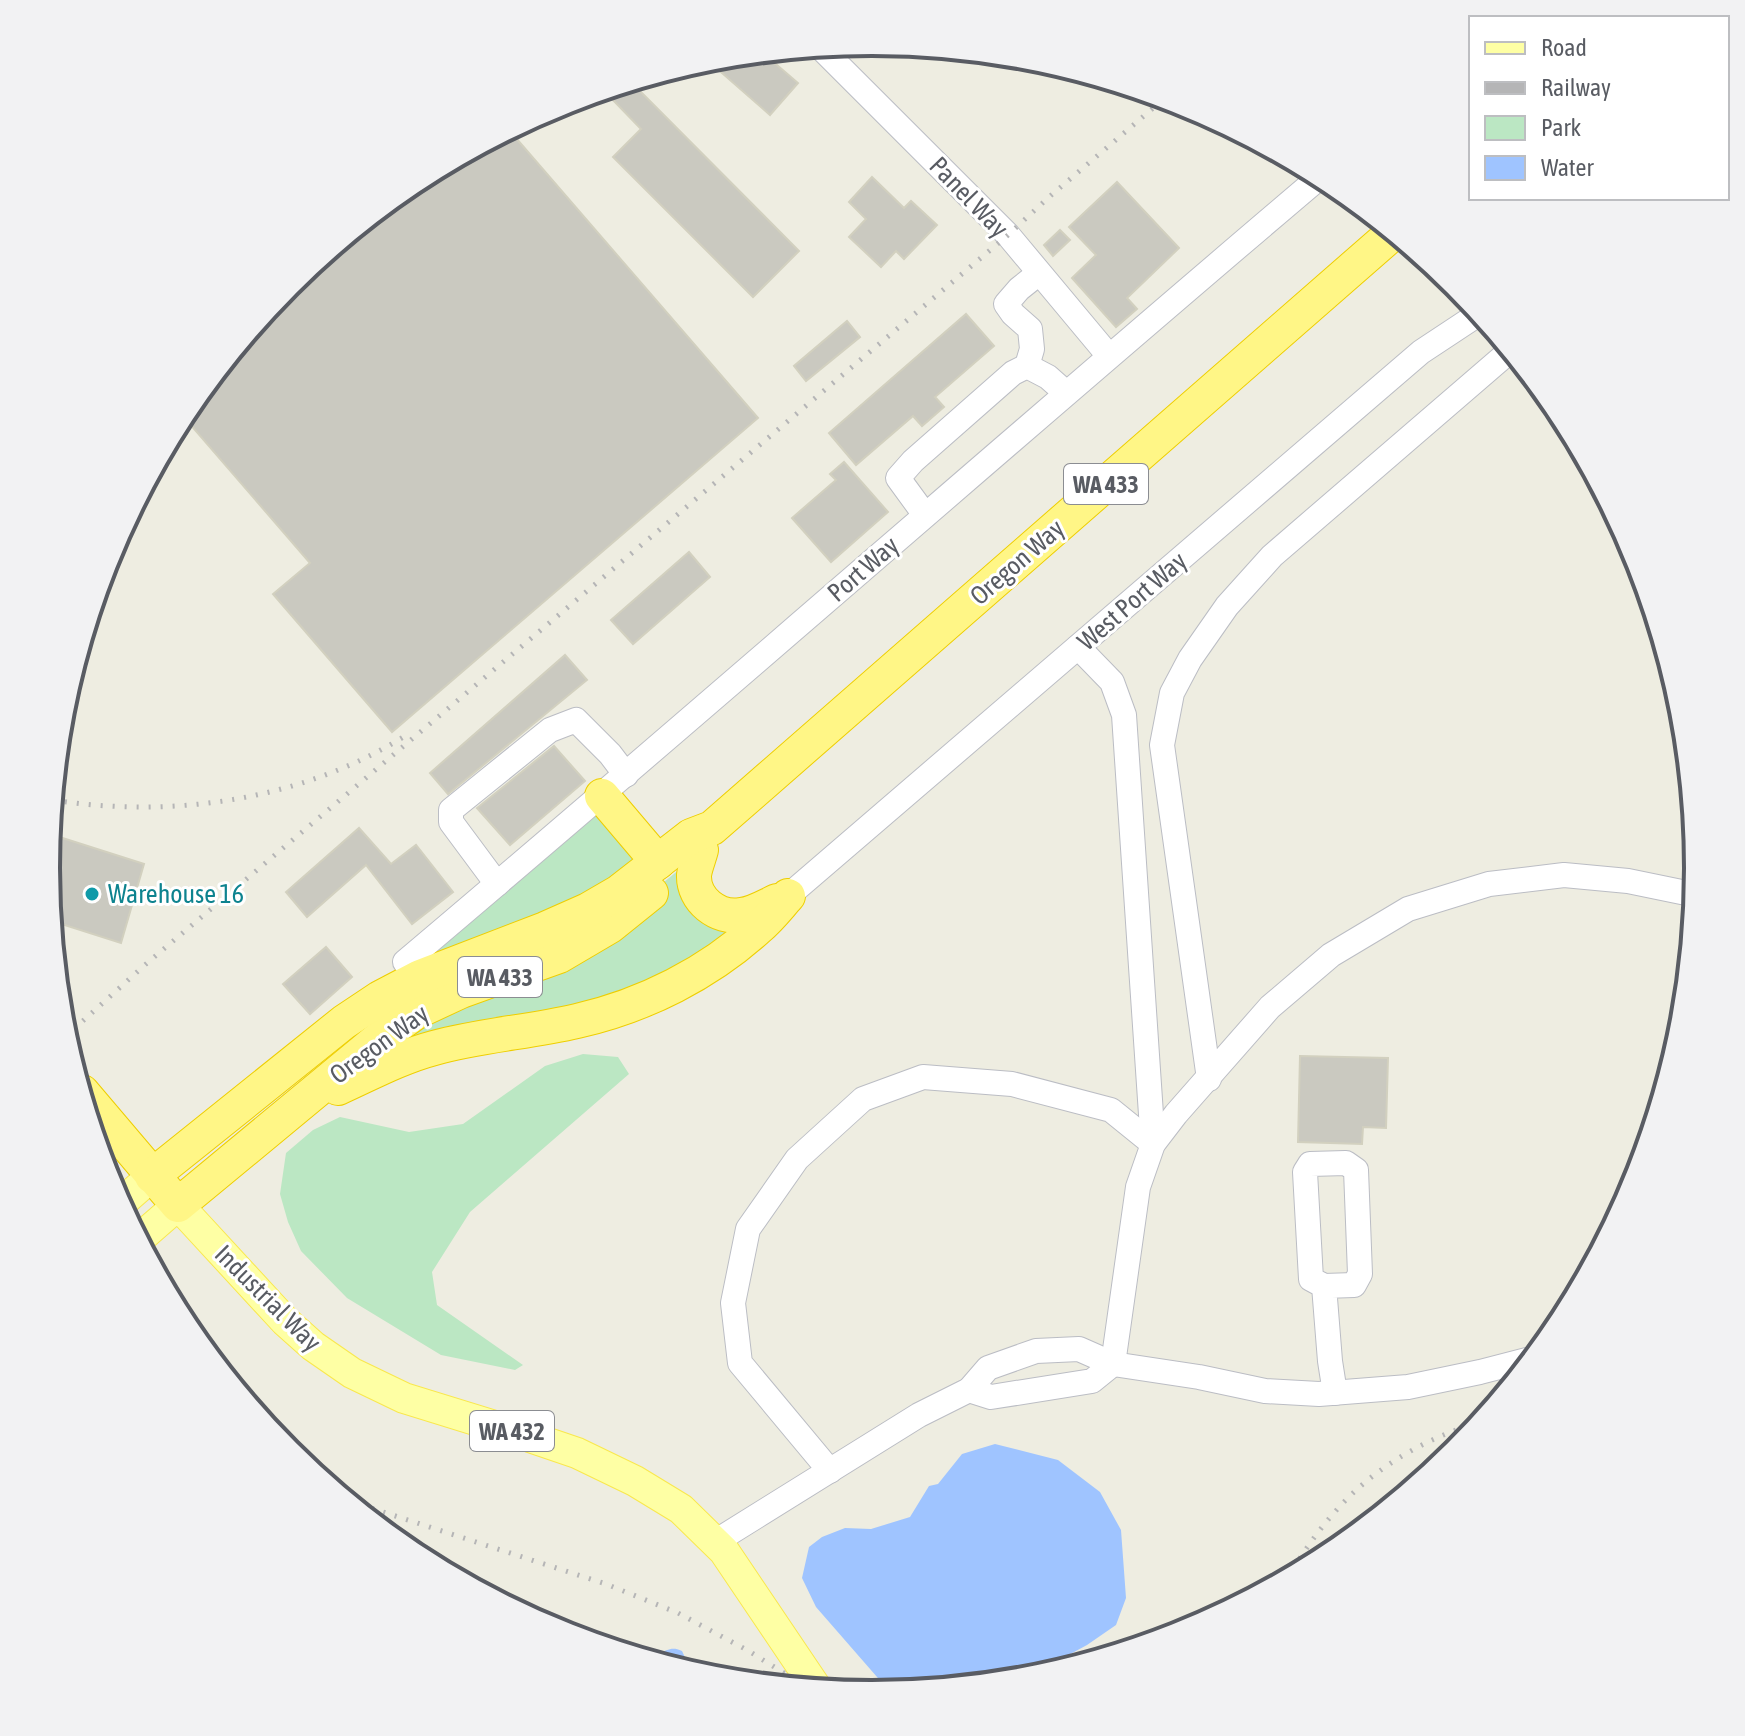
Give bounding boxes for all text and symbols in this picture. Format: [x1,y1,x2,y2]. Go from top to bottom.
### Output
legend [1469,16,1729,200]
text: Road [1541,34,1587,61]
text: Railway [1541,74,1611,101]
text: Park [1541,114,1582,141]
street label: Panel Way [923,151,1015,244]
text: Water [1541,154,1594,181]
road number: WA 433 [1064,464,1148,504]
street label: Oregon Way [964,513,1070,611]
street label: Port Way [821,530,905,608]
street label: West Port Way [1072,545,1193,656]
place label: Warehouse 16 [108,879,244,909]
marker: Warehouse 16 [83,885,101,903]
road number: WA 433 [458,957,542,997]
street label: Oregon Way [324,998,434,1090]
street label: Industrial Way [209,1239,328,1358]
road number: WA 432 [470,1411,554,1451]

